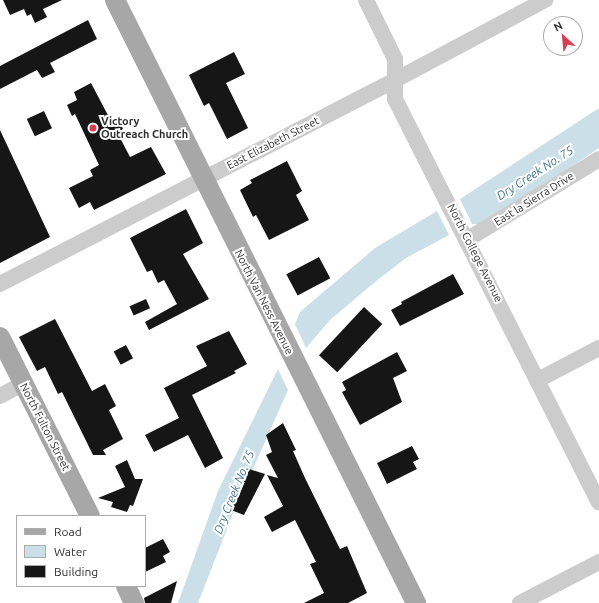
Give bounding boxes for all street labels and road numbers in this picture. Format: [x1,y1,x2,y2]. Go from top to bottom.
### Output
street label: East Elizabeth Street [224,114,322,172]
street label: East la Sierra Drive [492,169,576,229]
street label: North College Avenue [444,202,506,304]
street label: North Van Ness Avenue [232,247,296,357]
street label: North Fulton Street [17,381,73,473]

